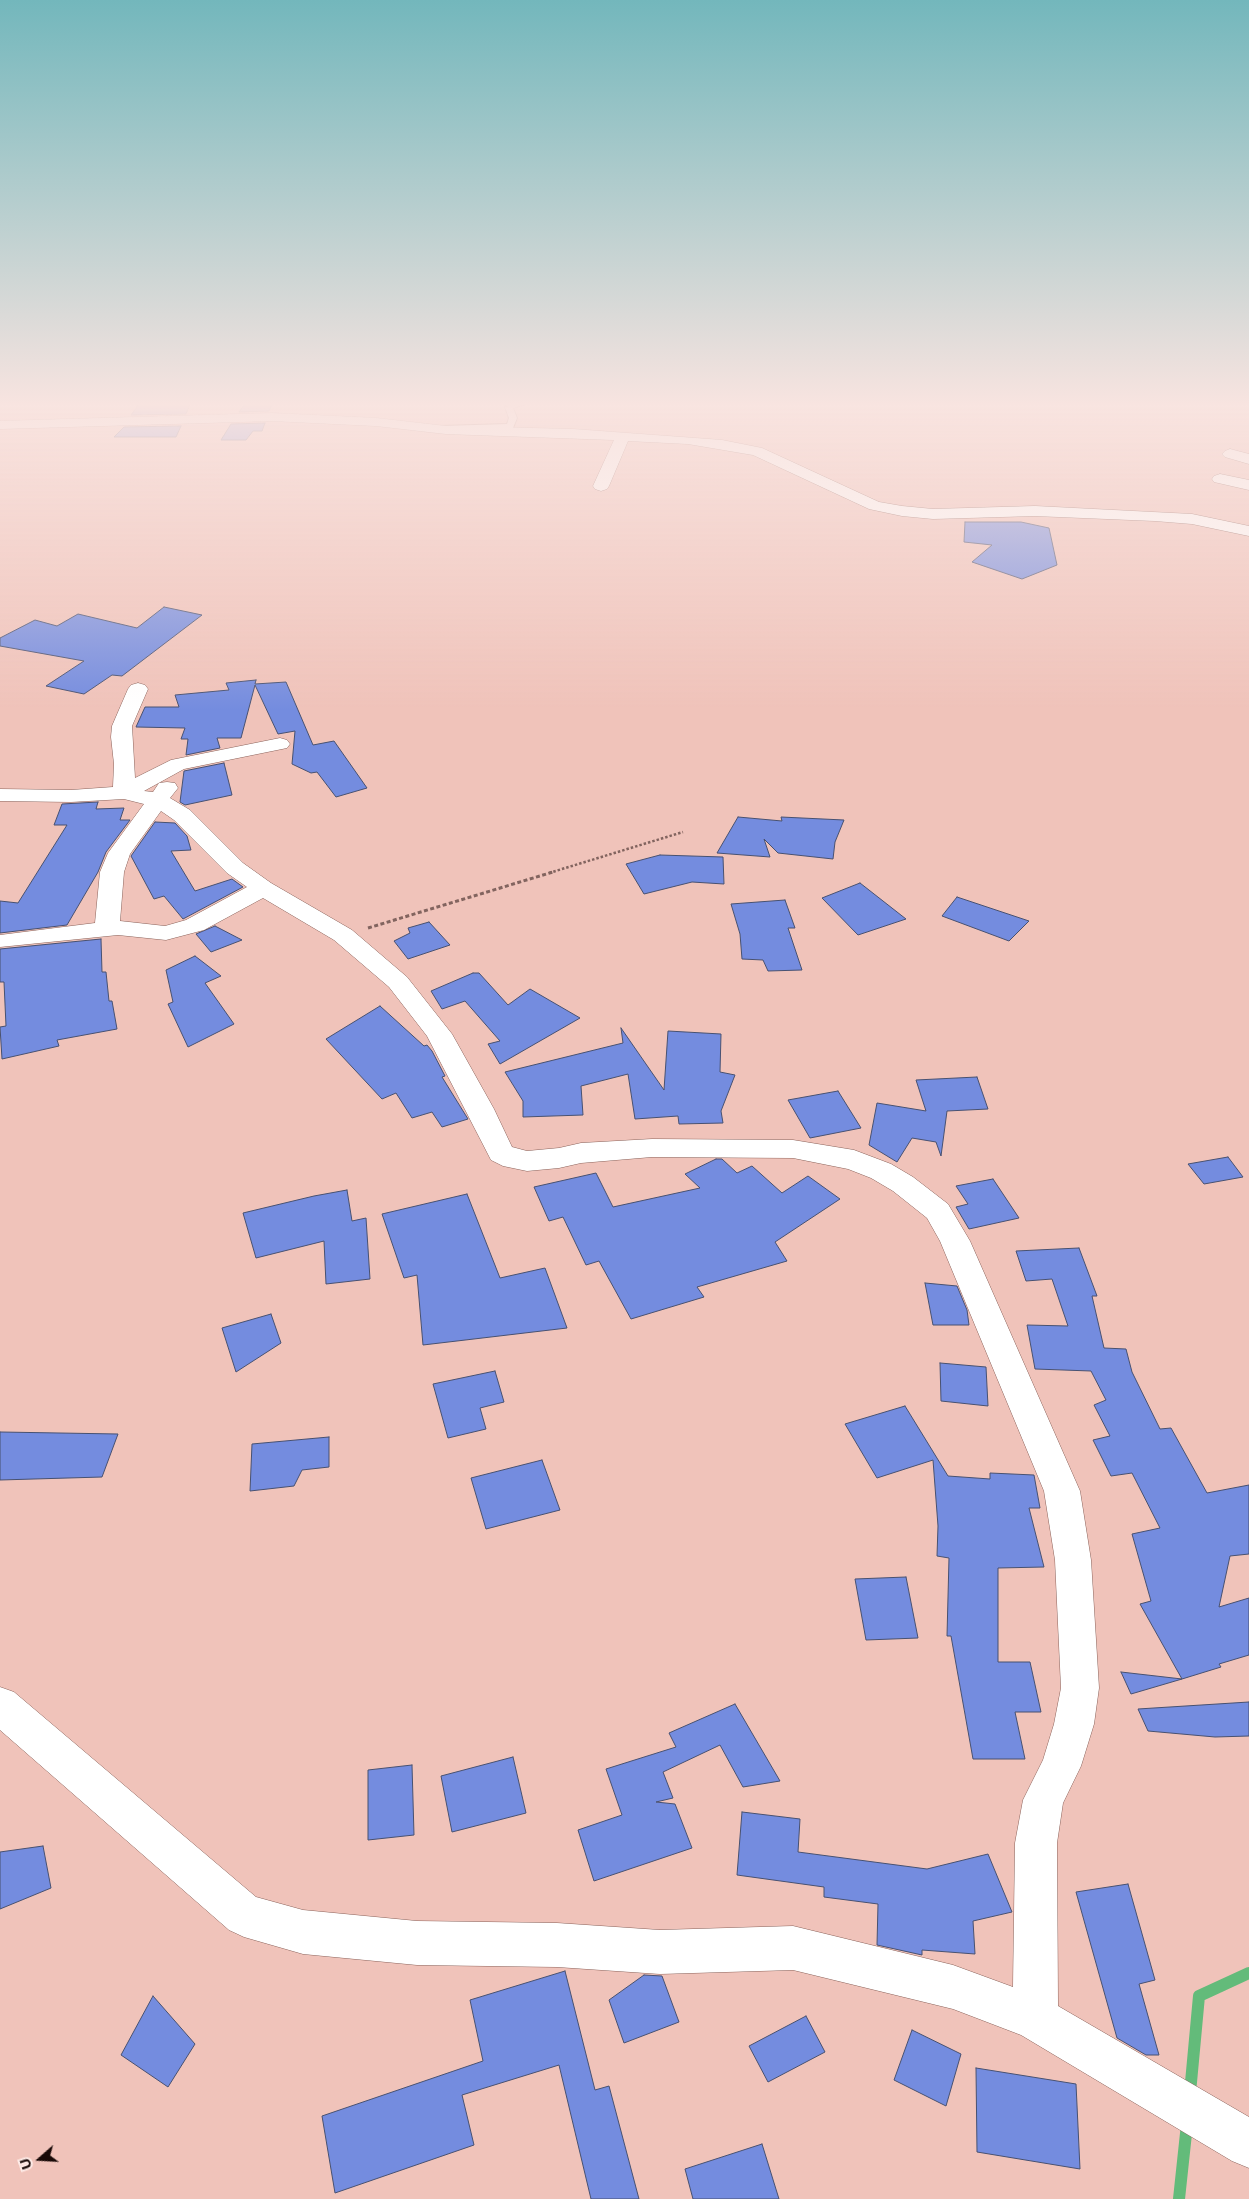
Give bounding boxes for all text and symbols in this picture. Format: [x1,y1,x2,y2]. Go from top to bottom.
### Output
north arrow [15,2134,65,2184]
text: U [16,2156,36,2172]

